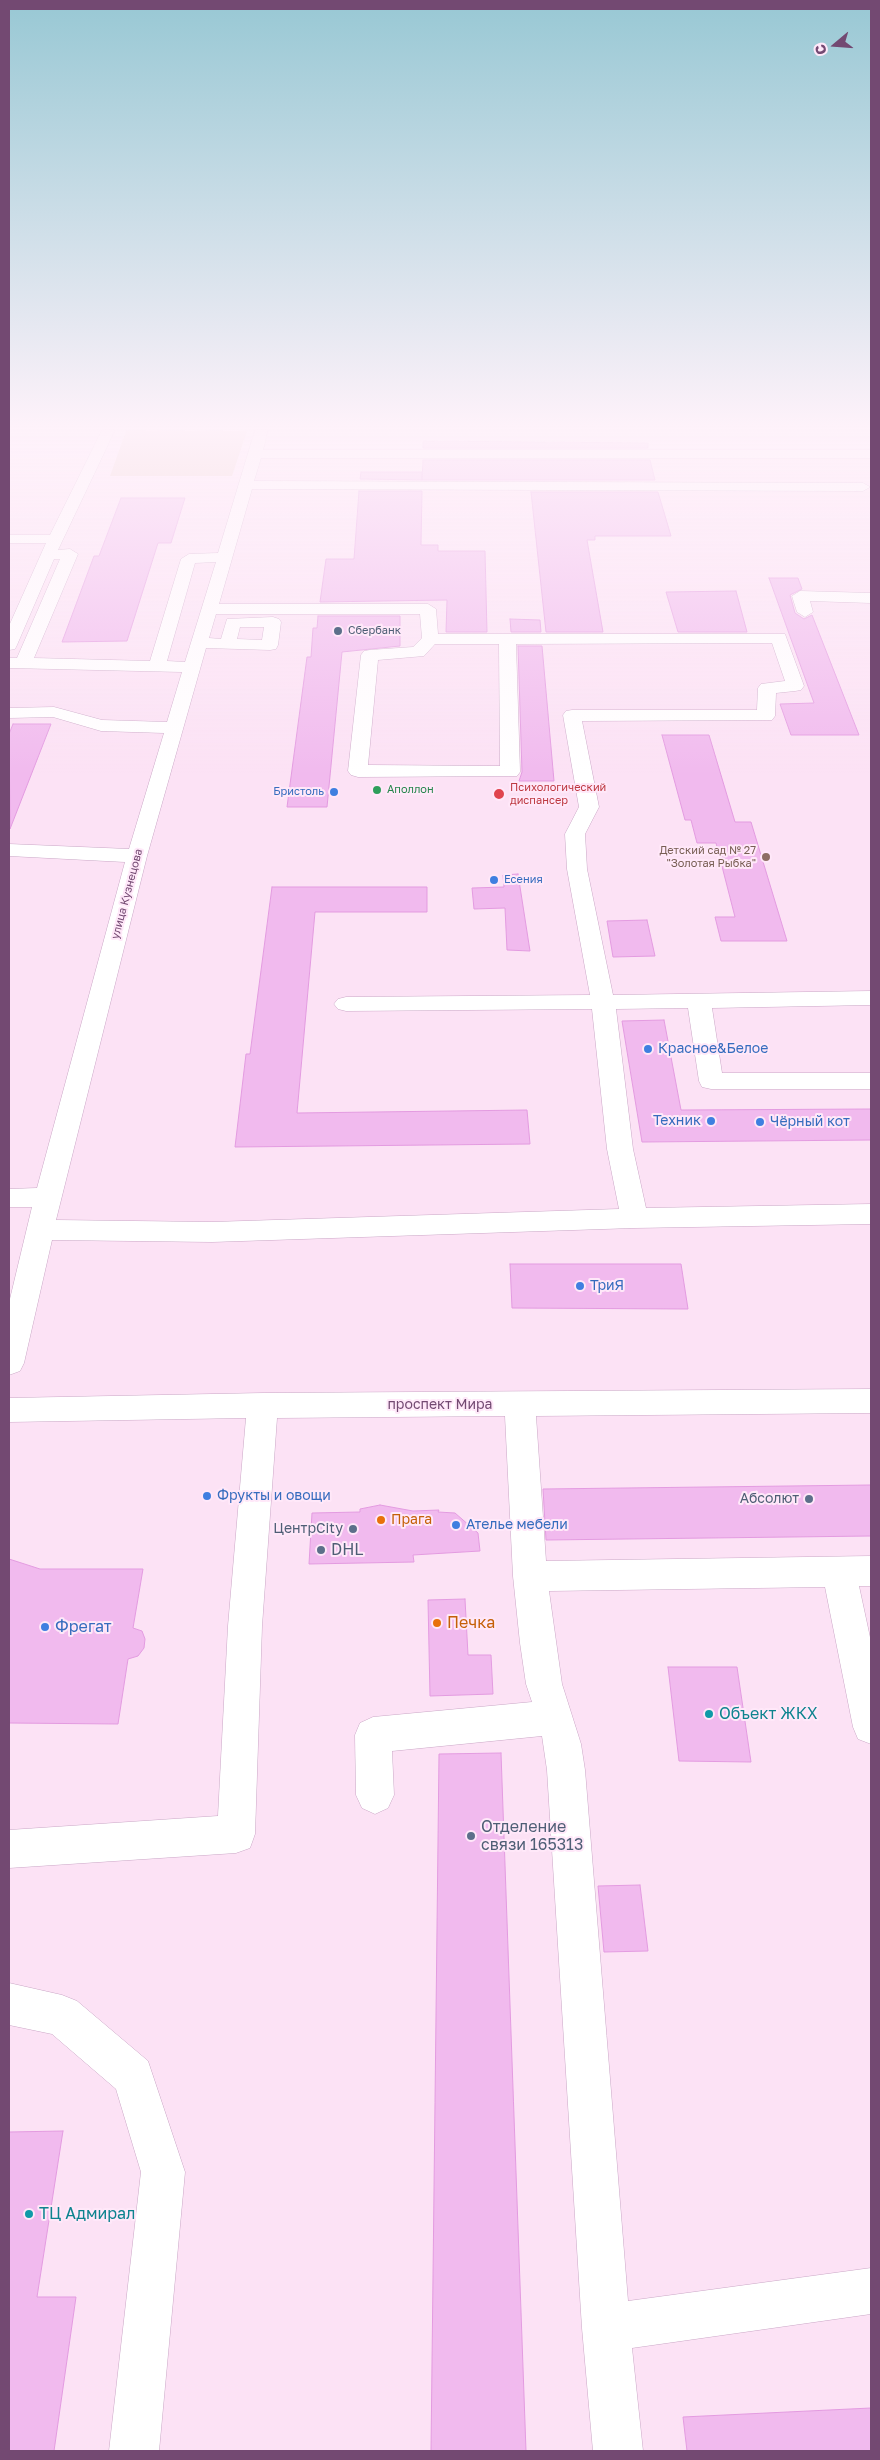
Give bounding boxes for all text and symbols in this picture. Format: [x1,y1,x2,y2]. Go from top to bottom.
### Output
north arrow [810,20,860,70]
text: С [811,42,830,57]
place label: Сбербанк [348,624,401,638]
marker: Сбербанк [332,625,344,637]
place label: Психологический диспансер [510,781,606,807]
place label: Аполлон [387,783,434,797]
marker: Аполлон [371,784,383,796]
place label: Бристоль [273,785,324,799]
marker: Бристоль [328,786,340,798]
marker: Психологический диспансер [492,787,506,801]
place label: Детский сад № 27 "Золотая Рыбка" [659,844,756,870]
street label: улица Кузнецова [109,847,145,941]
marker: Детский сад № 27 "Золотая Рыбка" [760,851,772,863]
place label: Есения [504,873,543,887]
marker: Есения [488,874,500,886]
place label: Красное&Белое [658,1041,768,1057]
marker: Красное&Белое [642,1043,654,1055]
place label: Техник [653,1113,701,1129]
place label: Чёрный кот [770,1114,850,1130]
marker: Техник [705,1115,717,1127]
marker: Чёрный кот [754,1116,766,1128]
place label: ТриЯ [590,1278,624,1294]
marker: ТриЯ [574,1280,586,1292]
street label: проспект Мира [387,1397,493,1413]
place label: Фрукты и овощи [217,1488,331,1504]
marker: Фрукты и овощи [201,1490,213,1502]
place label: Абсолют [740,1491,799,1507]
marker: Абсолют [803,1493,815,1505]
place label: Прага [391,1512,432,1528]
marker: Прага [375,1514,387,1526]
place label: Ателье мебели [466,1517,568,1533]
marker: Ателье мебели [450,1519,462,1531]
place label: ЦентрCity [273,1521,343,1537]
marker: ЦентрCity [347,1523,359,1535]
place label: DHL [331,1540,363,1560]
marker: DHL [315,1544,327,1556]
place label: Печка [447,1613,495,1633]
place label: Фрегат [55,1617,112,1637]
marker: Печка [431,1617,443,1629]
marker: Фрегат [39,1621,51,1633]
place label: Объект ЖКХ [719,1704,818,1724]
marker: Объект ЖКХ [703,1708,715,1720]
place label: Отделение связи 165313 [481,1817,583,1855]
marker: Отделение связи 165313 [465,1830,477,1842]
place label: ТЦ Адмирал [39,2204,135,2224]
marker: ТЦ Адмирал [23,2208,35,2220]

